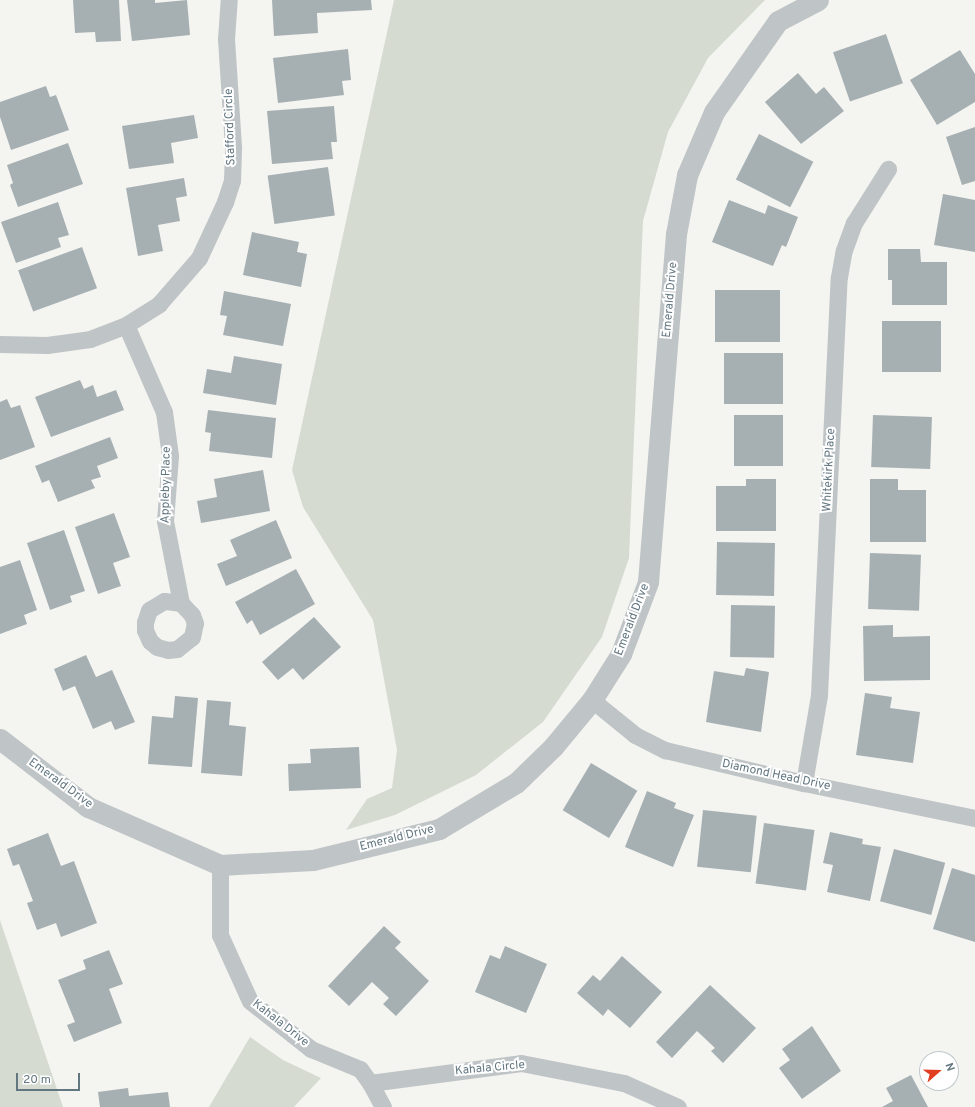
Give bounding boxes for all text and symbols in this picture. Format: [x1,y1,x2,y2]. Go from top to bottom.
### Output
street label: Stafford Circle [222,88,240,166]
street label: Emerald Drive [661,262,681,338]
street label: Whitekirk Place [821,428,839,512]
street label: Appleby Place [159,446,175,524]
street label: Emerald Drive [613,582,653,658]
street label: Emerald Drive [25,756,95,812]
street label: Diamond Head Drive [720,757,832,795]
street label: Emerald Drive [358,823,436,855]
street label: Kahala Drive [249,997,311,1051]
north arrow [919,1051,959,1091]
street label: Kahala Circle [454,1059,526,1079]
text: N [941,1061,957,1073]
scale bar [18,1065,82,1091]
text: 20 m [23,1072,51,1088]

